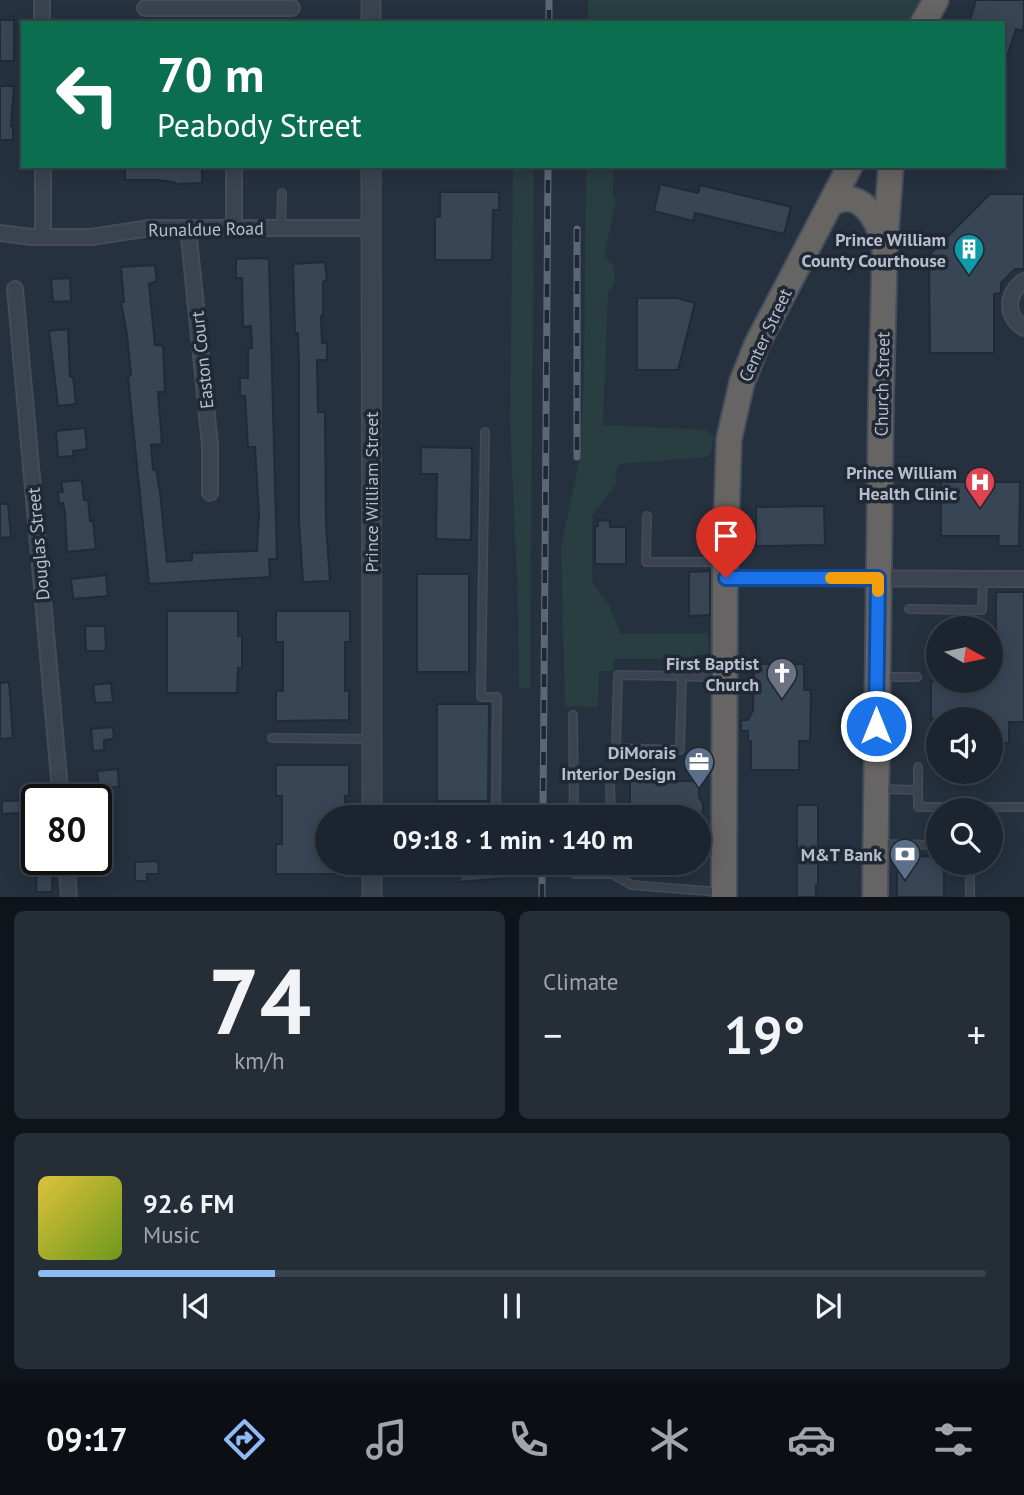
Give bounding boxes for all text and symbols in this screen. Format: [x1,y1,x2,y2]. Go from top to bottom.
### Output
text: 70 m [157,42,264,106]
icon: left [42,49,133,140]
text: Peabody Street [157,104,362,146]
street label: Runaldue Road [148,216,264,242]
place label: Prince William County Courthouse [801,228,946,272]
building icon: Prince William County Courthouse [952,232,986,276]
street label: Center Street [733,285,797,385]
street label: Easton Court [185,310,219,410]
street label: Church Street [870,331,894,437]
street label: Prince William Street [360,412,383,572]
place label: Prince William Health Clinic [846,461,957,505]
hospital icon: Prince William Health Clinic [963,465,997,509]
street label: Douglas Street [22,487,54,601]
pin [696,506,756,578]
icon: arrive [707,517,745,555]
north arrow [926,616,1003,693]
map controls [926,616,1003,875]
place label: First Baptist Church [666,652,760,696]
church icon: First Baptist Church [765,656,799,700]
position arrow [839,689,913,763]
button: sound [926,707,1003,784]
place label: DiMorais Interior Design [561,741,676,785]
office icon: DiMorais Interior Design [682,745,716,789]
speed limit sign: 80 [21,784,112,875]
button: search [926,798,1003,875]
text: 09:18 · 1 min · 140 m [393,823,633,856]
bank icon: M&T Bank [888,837,922,881]
place label: M&T Bank [801,843,882,866]
text: 74 [208,941,311,1059]
text: Climate [543,967,618,996]
text: 19° [724,1001,805,1068]
text: − [543,1010,562,1059]
text: + [967,1010,986,1059]
text: km/h [234,1046,285,1075]
text: 92.6 FM [143,1187,234,1220]
text: Music [143,1220,200,1249]
icon: previous [177,1287,215,1325]
icon: pause [493,1287,531,1325]
icon: next [809,1287,847,1325]
icon: directions [220,1415,269,1464]
icon: music [362,1415,411,1464]
icon: phone [504,1415,553,1464]
icon: climate [645,1415,694,1464]
icon: car [787,1415,836,1464]
icon: filters [929,1415,978,1464]
text: 09:17 [46,1418,128,1460]

